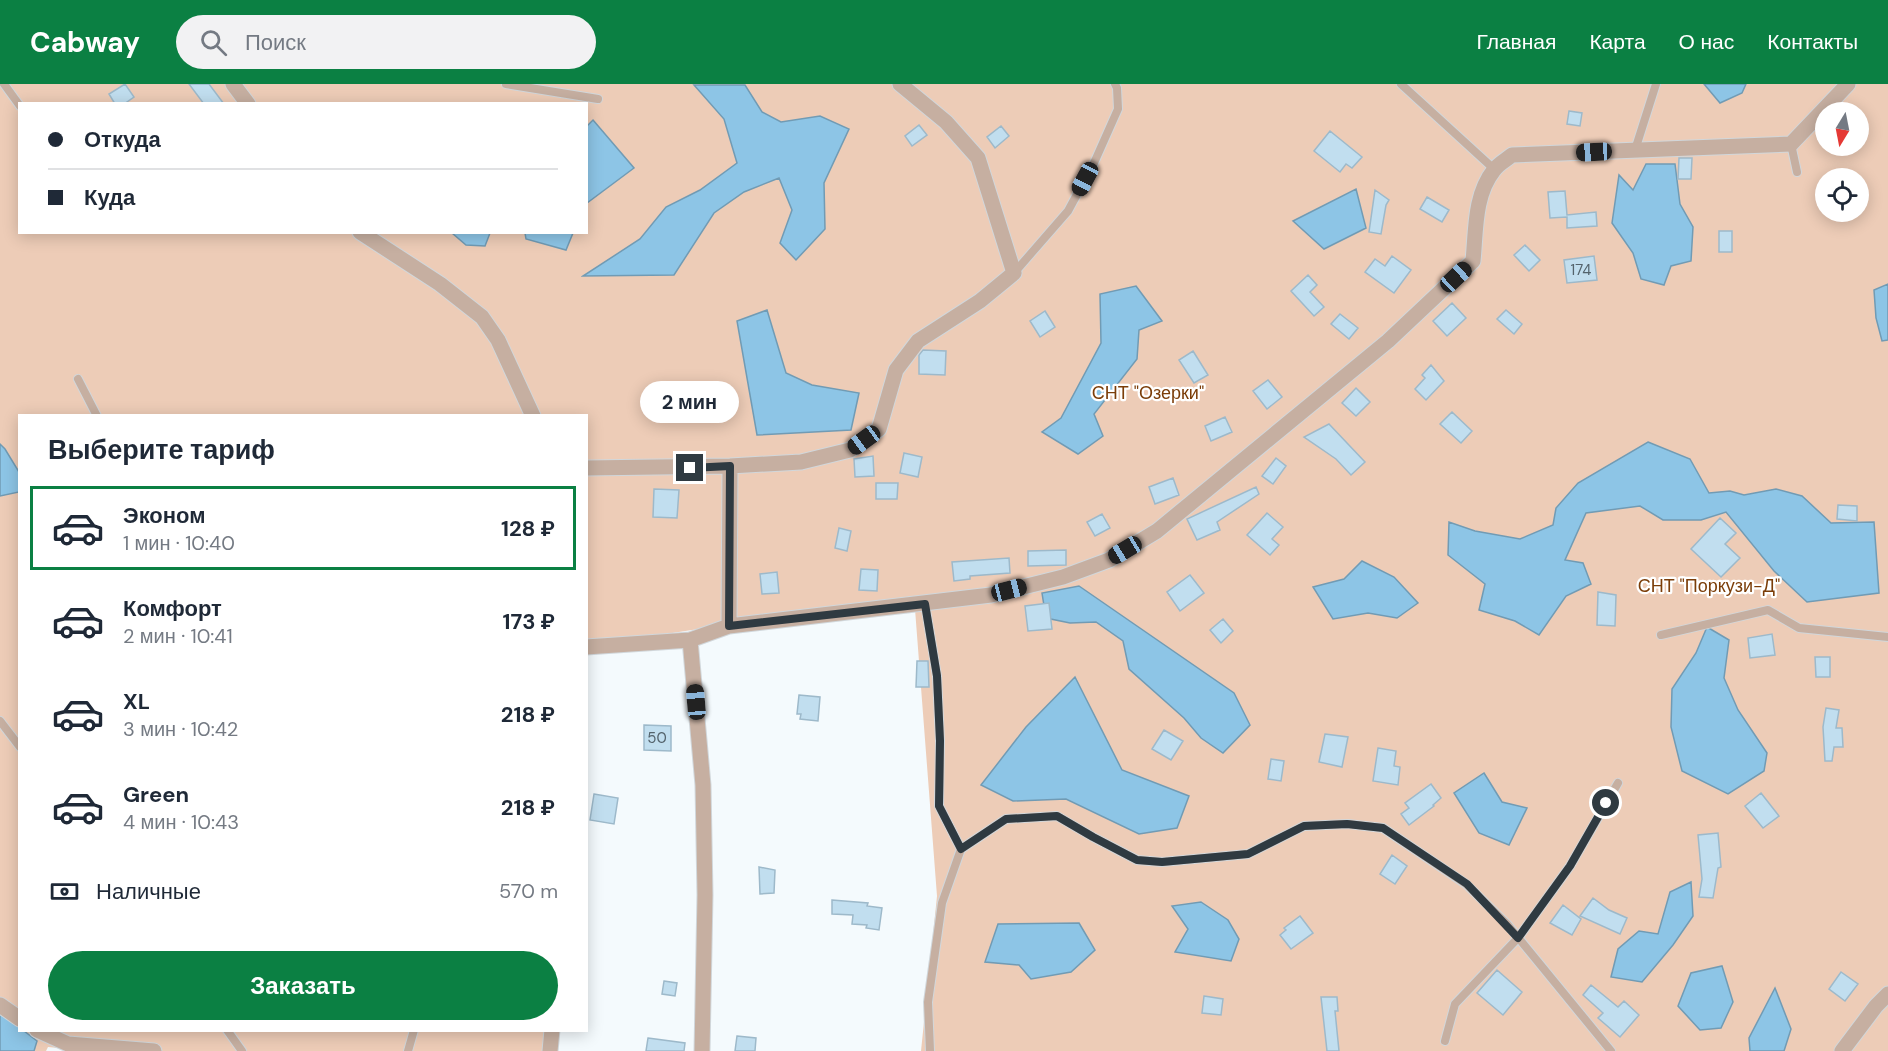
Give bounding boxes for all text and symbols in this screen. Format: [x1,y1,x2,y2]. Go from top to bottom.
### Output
search box [176,15,596,69]
text: Cabway [30,24,140,61]
icon: search [197,26,230,59]
text: Поиск [245,28,306,57]
text: Главная [1476,28,1556,56]
text: Карта [1589,28,1646,56]
text: О нас [1679,28,1734,56]
text: Контакты [1767,28,1858,56]
north arrow [1815,102,1869,156]
map controls [1815,102,1869,222]
text: Откуда [84,125,161,154]
car [1576,142,1612,162]
car [1069,159,1101,199]
button: locate [1815,168,1869,222]
text: Куда [84,183,135,212]
car [1437,258,1475,296]
house number: 174 [1571,260,1591,280]
callout: 2 мин [640,381,740,423]
park label: СНТ "Озерки" [1092,381,1204,405]
text: 2 мин [662,389,717,415]
car [844,422,884,458]
text: Выберите тариф [48,432,275,467]
route end [676,454,703,481]
icon: car [51,501,105,555]
text: Эконом [123,501,206,530]
text: 128 ₽ [501,514,555,543]
text: 1 мин · 10:40 [123,530,235,556]
car [1105,533,1145,567]
park label: СНТ "Поркузи-Д" [1638,574,1780,598]
car [989,577,1029,603]
icon: car [51,594,105,648]
text: Комфорт [123,594,222,623]
text: 173 ₽ [503,607,555,636]
text: 2 мин · 10:41 [123,623,233,649]
car [685,683,707,721]
icon: car [51,687,105,741]
text: XL [123,687,150,716]
text: 218 ₽ [501,700,555,729]
text: 3 мин · 10:42 [123,716,238,742]
house number: 50 [647,728,667,748]
icon: car [51,780,105,834]
text: Green [123,780,189,809]
route start [1592,789,1619,816]
text: 218 ₽ [501,793,555,822]
text: 4 мин · 10:43 [123,809,239,835]
icon: cash [48,875,81,908]
text: Наличные [96,877,201,906]
text: 570 m [499,878,558,904]
button: Заказать [48,951,558,1020]

